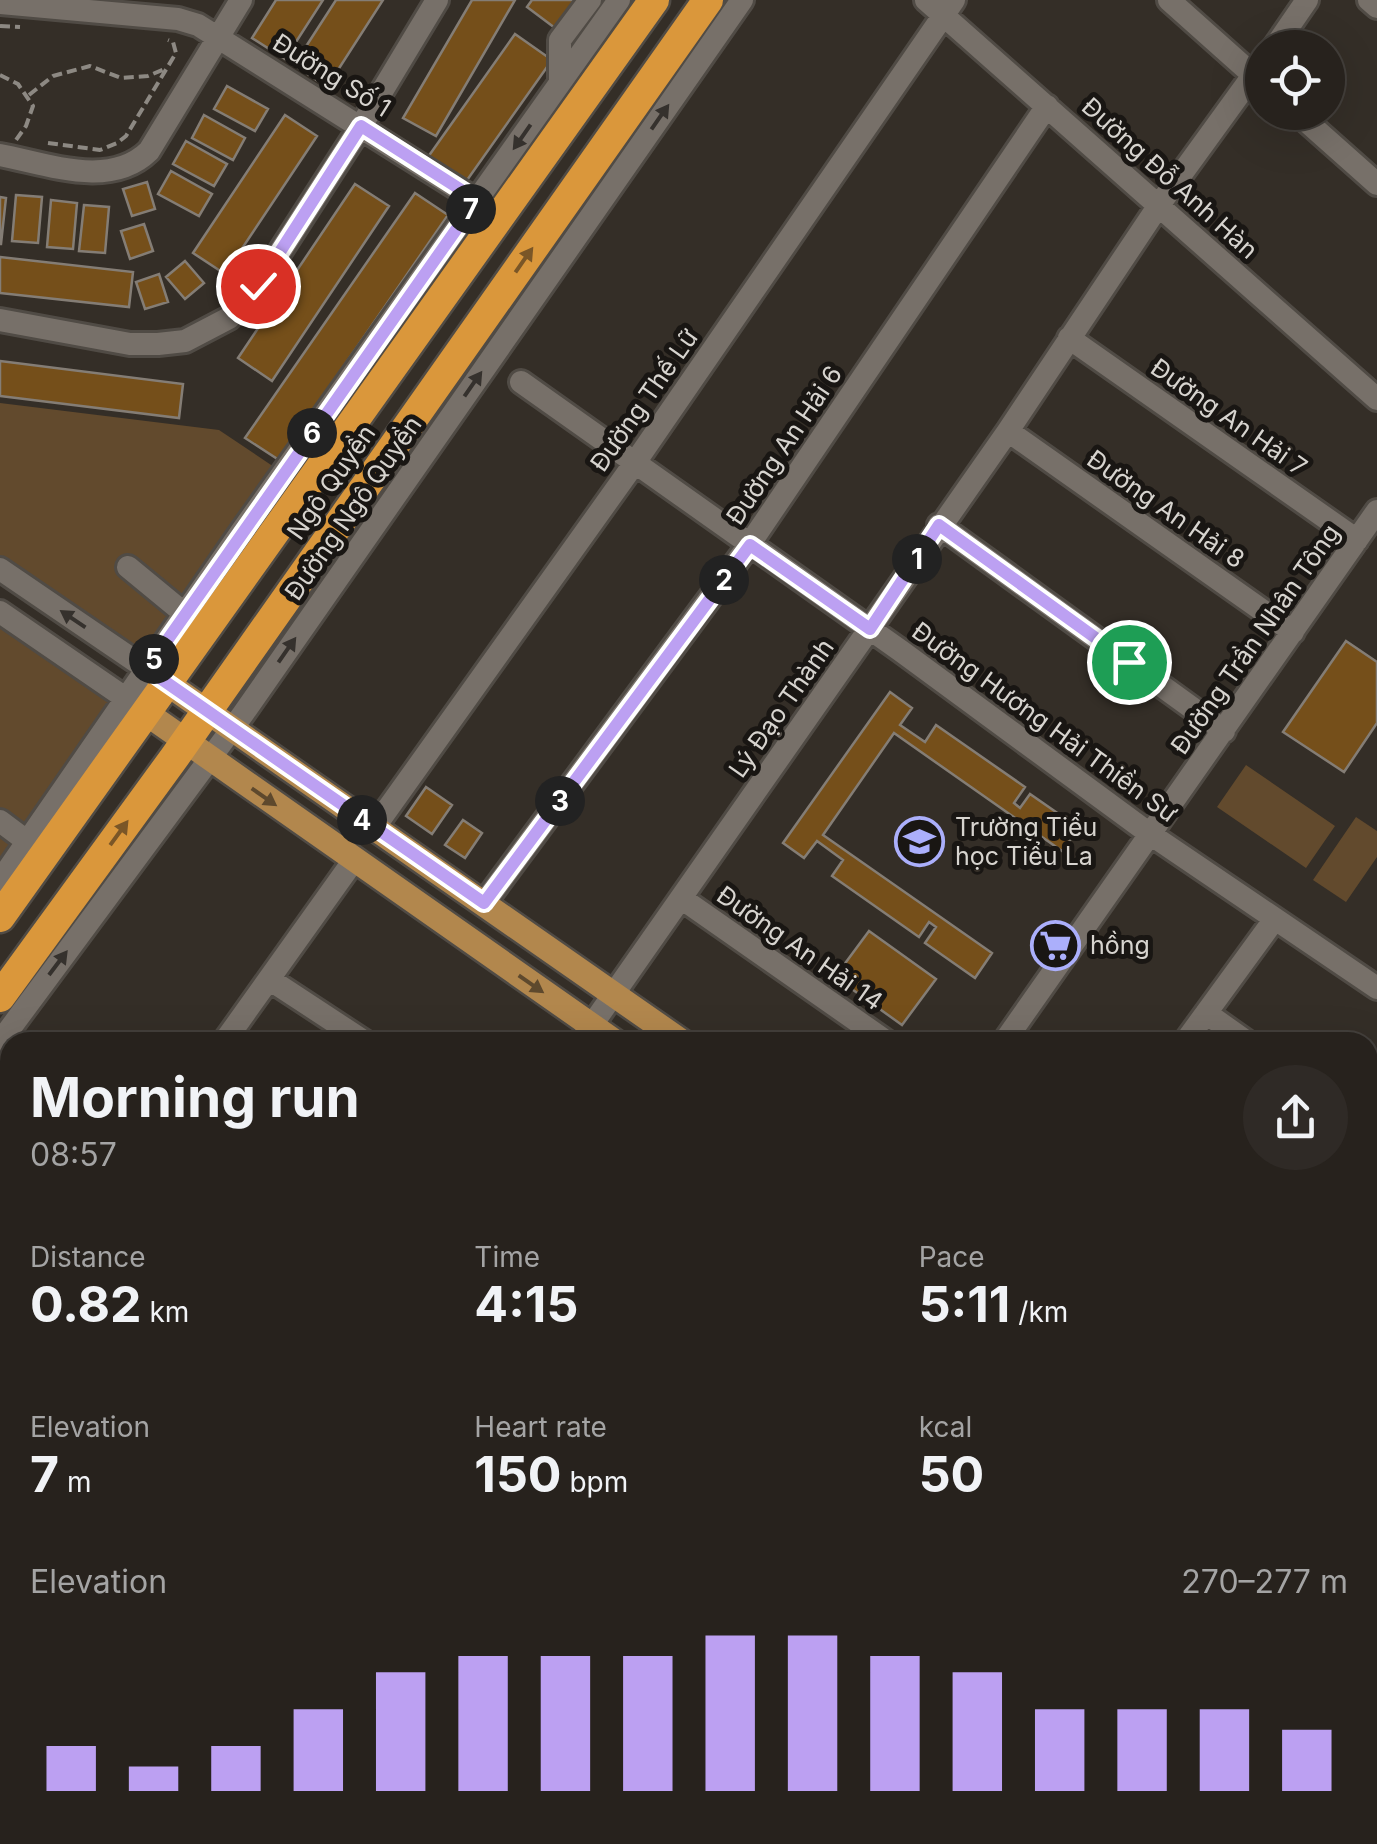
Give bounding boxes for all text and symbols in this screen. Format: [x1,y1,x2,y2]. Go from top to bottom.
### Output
street label: Đường Số 1 [268,27,396,123]
map controls [1245,30,1345,130]
button: locate [1245,30,1345,130]
street label: Đường Đỗ Anh Hàn [1076,91,1264,265]
one-way arrow [650,104,669,131]
one-way arrow [513,123,532,150]
pin: 7 [446,184,496,234]
text: 7 [463,192,479,226]
pin [216,244,301,329]
one-way arrow [514,247,533,273]
icon: check [231,259,286,314]
street label: Đường Thế Lữ [584,323,704,477]
street label: Đường An Hải 7 [1145,352,1313,482]
street label: Đường An Hải 6 [720,360,848,530]
one-way arrow [463,370,482,397]
pin: 6 [287,408,337,458]
street label: Đường Ngô Quyền [278,410,428,606]
text: 6 [303,416,321,450]
street label: Ngô Quyền [281,419,381,545]
street label: Đường An Hải 8 [1082,444,1250,574]
street label: Đường Trần Nhân Tông [1164,518,1346,760]
pin: 1 [892,534,942,584]
text: 1 [911,542,923,576]
pin: 2 [699,555,749,605]
text: 2 [715,563,733,597]
one-way arrow [60,611,87,629]
street label: Đường Hương Hải Thiền Sư [907,616,1183,828]
pin [1087,620,1172,705]
street label: Lý Đạo Thành [722,633,840,783]
pin: 5 [129,634,179,684]
icon: arrive [1102,635,1157,690]
one-way arrow [277,637,296,663]
text: 5 [145,642,163,676]
pin: 3 [535,776,585,826]
text: 3 [551,784,569,818]
one-way arrow [251,787,278,807]
pin: 4 [337,795,387,845]
text: 4 [353,803,371,837]
place label: Trường Tiểu học Tiểu La [955,812,1097,871]
school or university icon: Trường Tiểu học Tiểu La [894,815,946,867]
one-way arrow [109,820,128,846]
street label: Đường An Hải 14 [711,880,889,1016]
supermarket icon: hồng [1029,919,1081,971]
place label: hồng [1090,930,1150,960]
one-way arrow [48,950,67,976]
one-way arrow [517,974,544,993]
text: Morning run [30,1064,360,1130]
button: share [1243,1065,1348,1170]
text: 08:57 [30,1135,117,1174]
text: Distance [30,1240,146,1274]
text: Time [474,1240,540,1274]
text: Pace [919,1240,985,1274]
text: 0.82 [30,1274,142,1334]
text: 4:15 [474,1274,578,1334]
text: 5:11 [919,1274,1010,1334]
text: km [142,1295,189,1329]
text: /km [1010,1295,1068,1329]
text: Elevation [30,1410,150,1444]
text: Heart rate [474,1410,607,1444]
text: kcal [919,1410,972,1444]
text: 7 [30,1444,59,1504]
text: 150 [474,1444,562,1504]
text: 50 [919,1444,984,1504]
text: m [59,1465,91,1499]
text: bpm [562,1465,628,1499]
text: Elevation [30,1562,167,1601]
text: 270–277 m [1181,1562,1348,1601]

